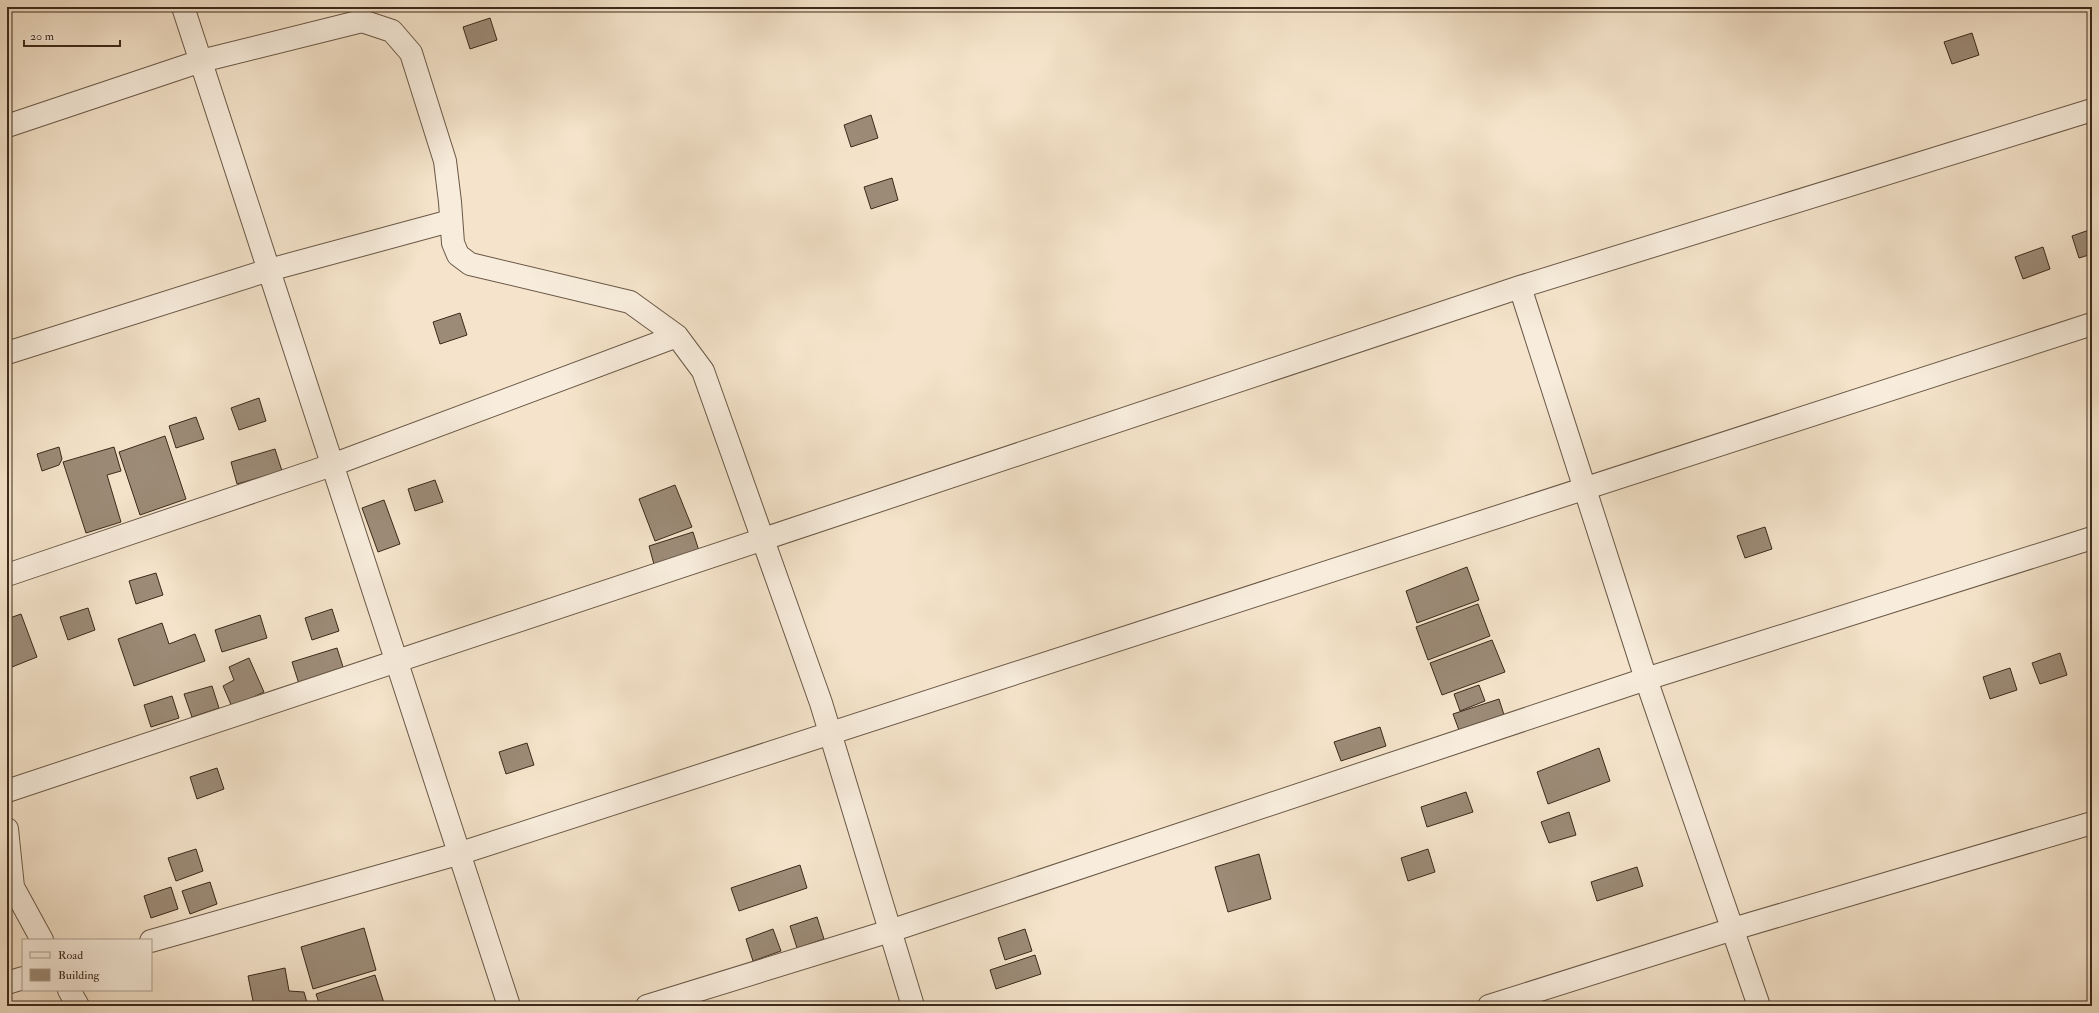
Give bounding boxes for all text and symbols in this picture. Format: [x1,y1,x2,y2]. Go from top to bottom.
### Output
scale bar [24,22,120,48]
text: 20 m [30,29,55,44]
legend [22,939,152,991]
text: Road [58,948,83,963]
text: Building [58,968,101,983]

